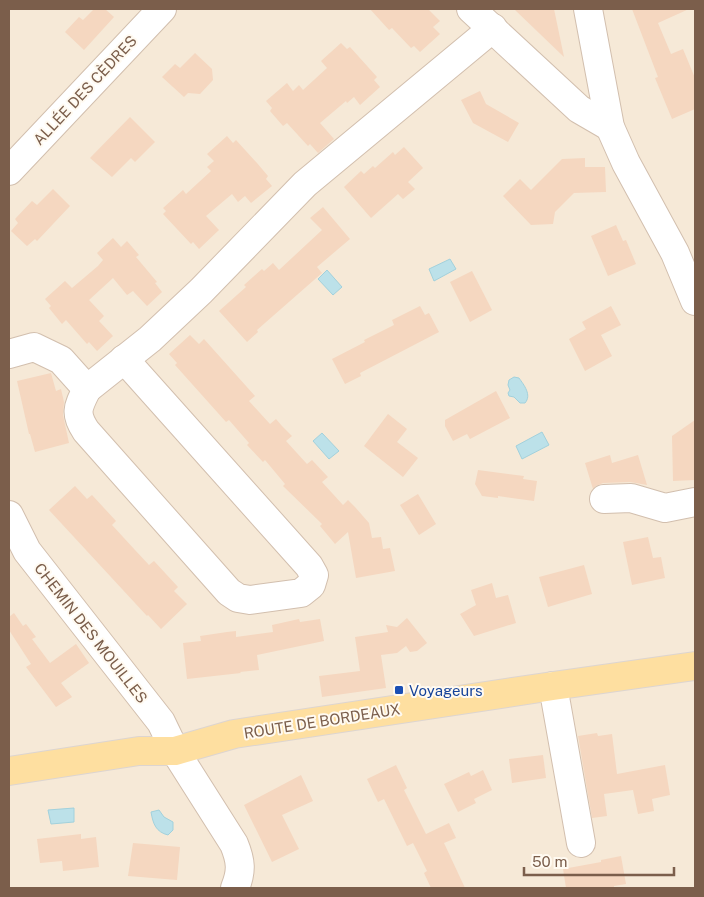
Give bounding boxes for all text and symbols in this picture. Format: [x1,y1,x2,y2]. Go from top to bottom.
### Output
street label: ALLÉE DES CÈDRES [30,32,140,148]
street label: CHEMIN DES MOUILLES [31,560,151,706]
place label: Voyageurs [409,682,483,699]
marker: Voyageurs [393,684,405,696]
street label: ROUTE DE BORDEAUX [243,700,401,742]
scale bar [524,844,674,876]
text: 50 m [532,853,567,870]

